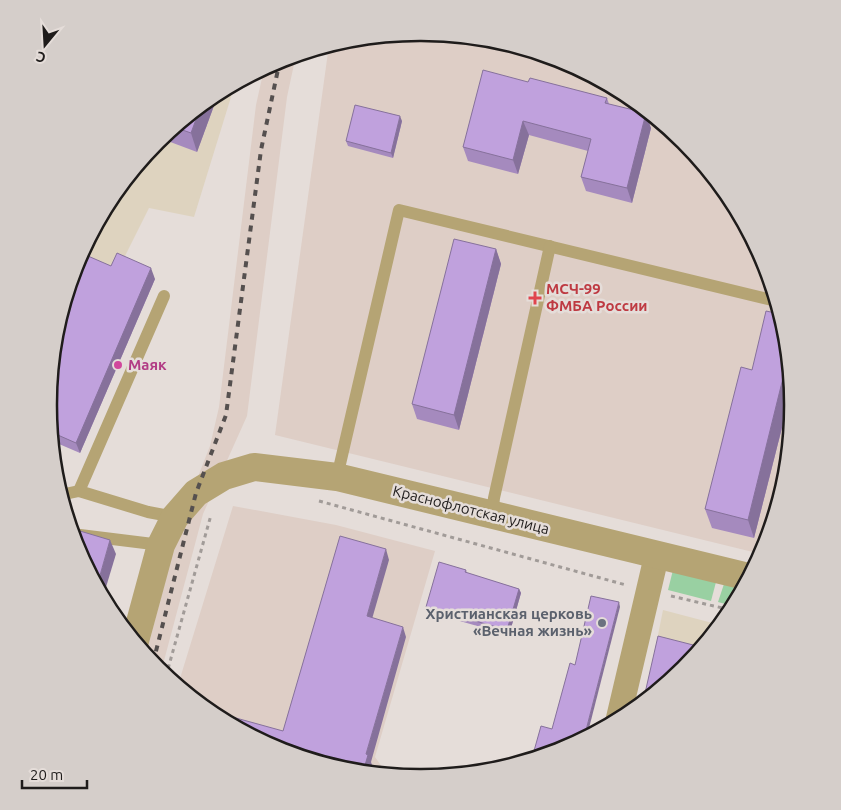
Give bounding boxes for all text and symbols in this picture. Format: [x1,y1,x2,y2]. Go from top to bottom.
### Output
north arrow [20,20,70,70]
text: С [34,48,48,66]
place label: МСЧ-99 ФМБА России [546,280,648,314]
marker: МСЧ-99 ФМБА России [528,291,542,305]
place label: Маяк [128,356,167,373]
marker: Маяк [112,359,124,371]
street label: Краснофлотская улица [391,482,551,537]
place label: Христианская церковь «Вечная жизнь» [426,605,593,639]
marker: Христианская церковь «Вечная жизнь» [596,617,608,629]
scale bar [22,758,88,790]
text: 20 m [30,766,63,783]

